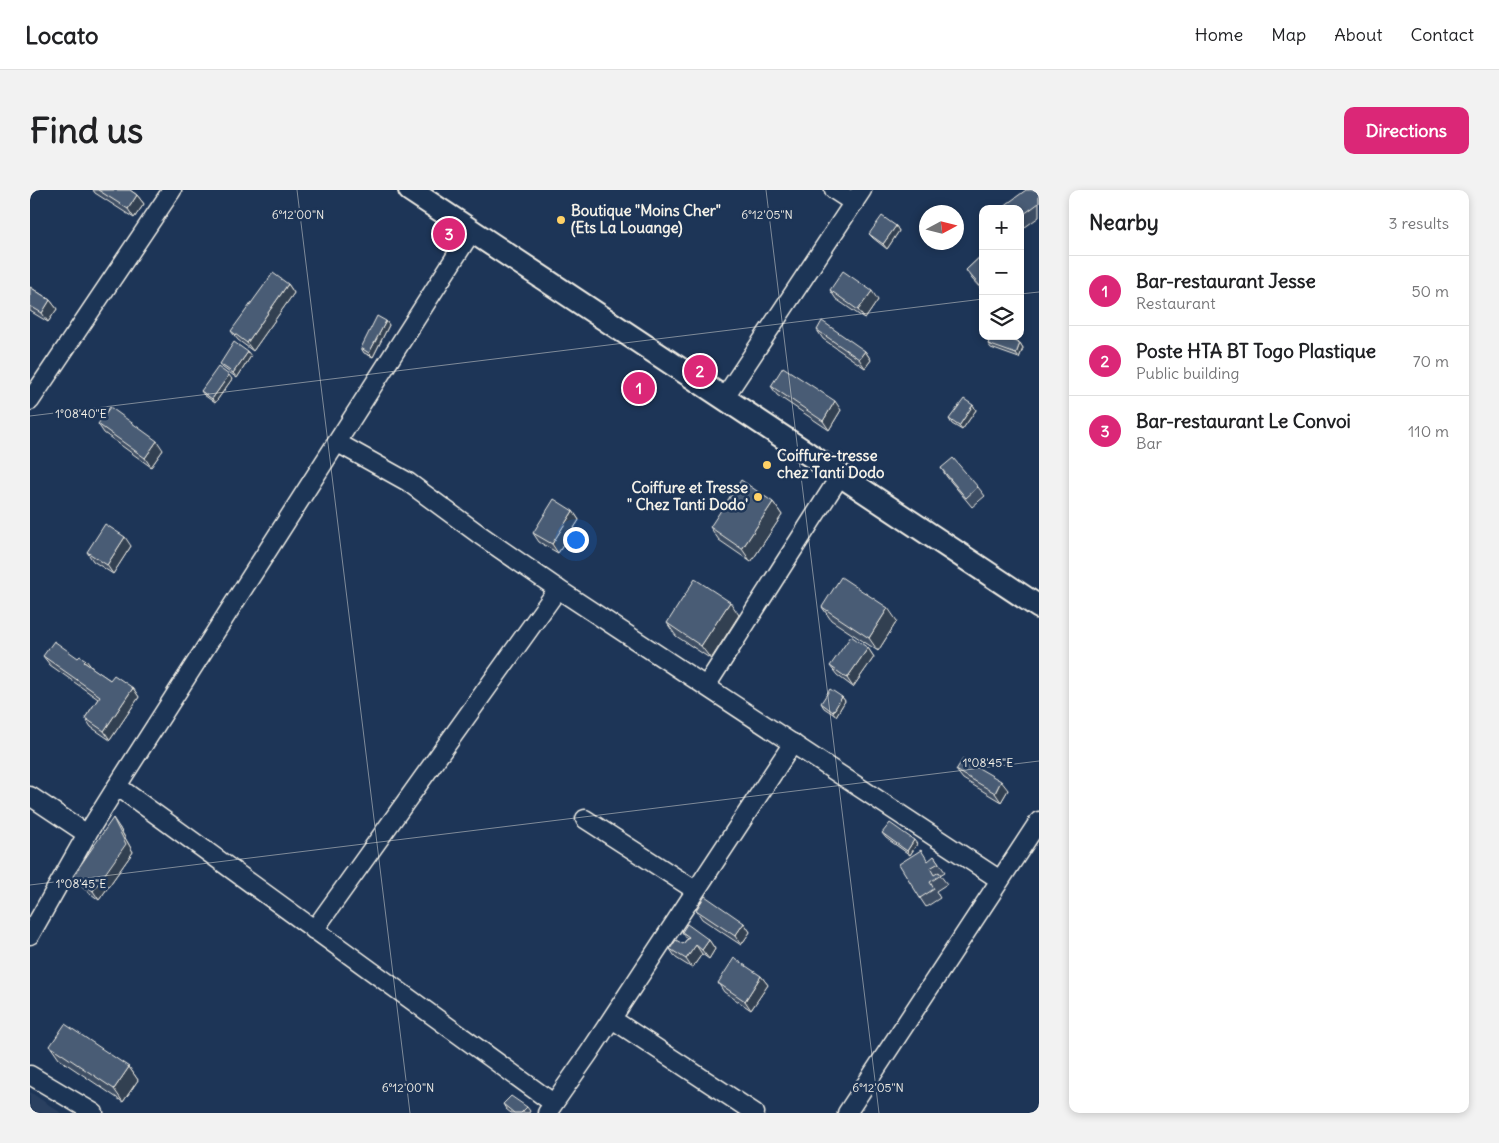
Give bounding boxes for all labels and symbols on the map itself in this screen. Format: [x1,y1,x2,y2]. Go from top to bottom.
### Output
place label: Boutique "Moins Cher" (Ets La Louange) [571,201,721,238]
north arrow [919,205,964,250]
text: 6°12'00"N [272,207,324,222]
text: 6°12'05"N [741,207,793,222]
marker: Boutique "Moins Cher" (Ets La Louange) [555,214,567,226]
pin: 3 [433,215,465,253]
pin: 2 [684,352,716,390]
pin: 1 [623,369,655,407]
text: 1°08'40"E [55,406,107,421]
place label: Coiffure-tresse chez Tanti Dodo [777,446,885,482]
marker: Coiffure-tresse chez Tanti Dodo [761,459,773,471]
place label: Coiffure et Tresse " Chez Tanti Dodo' [627,478,748,514]
marker: Coiffure et Tresse " Chez Tanti Dodo' [752,491,764,503]
your location [563,527,589,553]
text: 1°08'45"E [963,755,1013,770]
text: 1°08'45"E [56,876,106,891]
text: 6°12'00"N [382,1080,434,1095]
text: 6°12'05"N [852,1080,904,1095]

